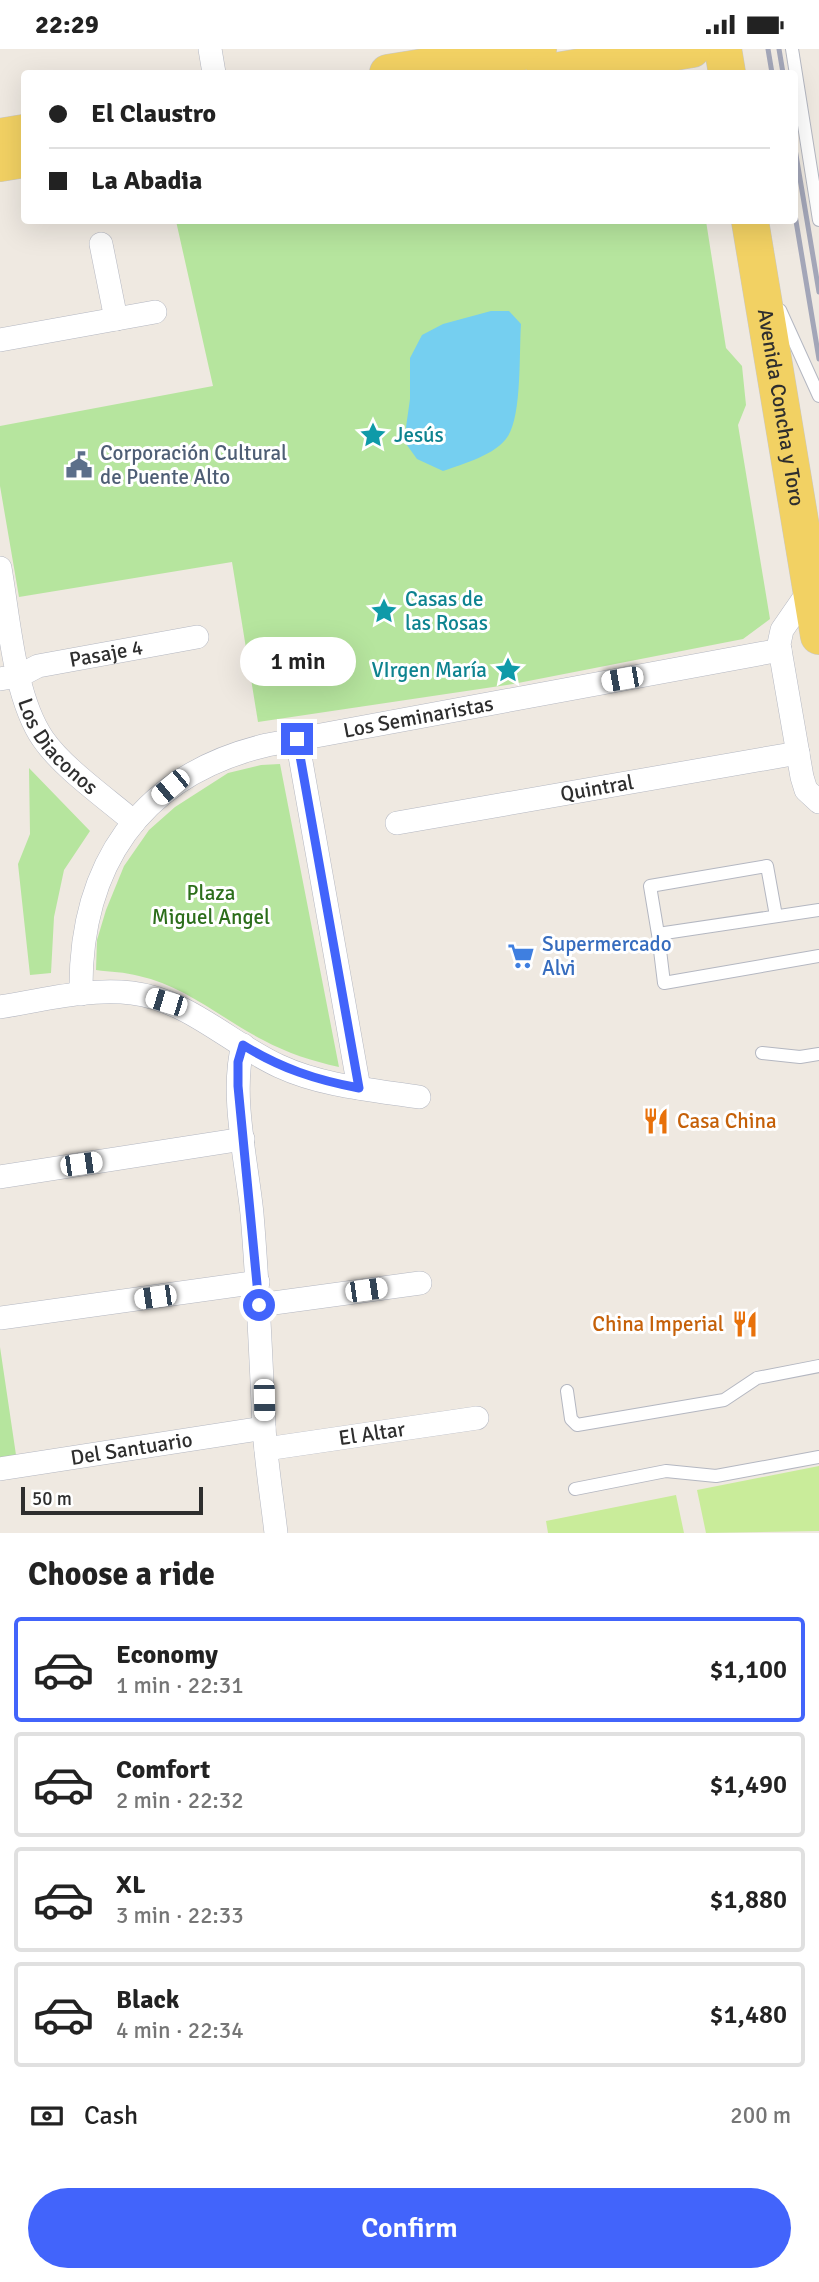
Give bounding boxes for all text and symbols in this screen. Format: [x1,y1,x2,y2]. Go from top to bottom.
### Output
text: 22:29 [35,9,99,41]
text: El Claustro [91,98,216,130]
text: La Abadia [91,165,202,197]
street label: Avenida Concha y Toro [752,307,810,508]
place icon: Jesús [358,420,388,450]
place label: Jesús [394,422,444,448]
place label: Corporación Cultural de Puente Alto [100,440,287,490]
public building icon: Corporación Cultural de Puente Alto [64,450,94,480]
place label: Casas de las Rosas [405,586,488,636]
place icon: Casas de las Rosas [369,596,399,626]
street label: Pasaje 4 [67,634,145,673]
callout: 1 min [239,637,355,687]
text: 1 min [270,647,326,676]
place icon: VIrgen María [493,655,523,685]
place label: VIrgen María [372,657,487,683]
car [600,665,645,693]
street label: Los Seminaristas [341,690,495,744]
street label: Los Diaconos [12,695,103,800]
route end [281,723,313,755]
car [148,765,193,809]
street label: Quintral [558,769,636,807]
park label: Plaza Miguel Angel [152,880,270,930]
place label: Supermercado Alvi [542,931,672,981]
supermarket icon: Supermercado Alvi [506,941,536,971]
car [143,986,190,1018]
restaurant icon: Casa China [641,1106,671,1136]
place label: Casa China [677,1108,777,1134]
car [59,1151,104,1177]
car [344,1277,389,1303]
car [133,1284,178,1310]
route start [243,1289,275,1321]
restaurant icon: China Imperial [730,1309,760,1339]
place label: China Imperial [592,1311,724,1337]
car [254,1379,275,1421]
street label: El Altar [337,1416,407,1451]
street label: Del Santuario [69,1426,194,1471]
scale bar [21,1484,203,1516]
text: 50 m [32,1487,72,1511]
text: Choose a ride [28,1555,215,1594]
icon: car [32,1638,95,1701]
text: Economy [116,1639,218,1671]
text: $1,100 [709,1654,787,1686]
text: 1 min · 22:31 [116,1671,244,1700]
icon: car [32,1753,95,1816]
text: Comfort [116,1754,210,1786]
text: $1,490 [709,1769,787,1801]
text: 2 min · 22:32 [116,1786,244,1815]
icon: car [32,1868,95,1931]
text: XL [116,1869,146,1901]
text: $1,880 [709,1884,787,1916]
text: 3 min · 22:33 [116,1901,244,1930]
icon: car [32,1983,95,2046]
text: Black [116,1984,179,2016]
text: $1,480 [709,1999,787,2031]
text: 4 min · 22:34 [116,2016,244,2045]
icon: cash [28,2097,66,2135]
text: Cash [84,2100,138,2132]
text: 200 m [730,2101,791,2130]
button: Confirm [28,2188,791,2268]

